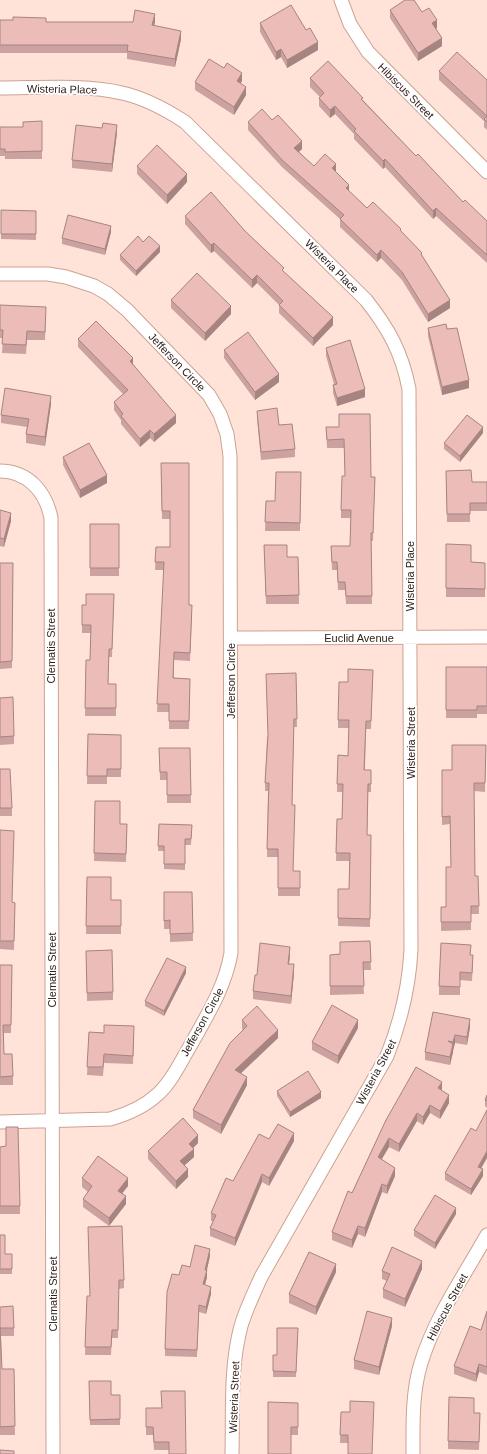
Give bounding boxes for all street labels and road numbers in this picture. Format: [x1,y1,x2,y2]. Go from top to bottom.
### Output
street label: Hibiscus Street [376,61,436,121]
street label: Wisteria Place [27,82,97,96]
street label: Wisteria Place [303,237,361,295]
street label: Jefferson Circle [146,330,208,394]
street label: Wisteria Place [404,541,416,611]
street label: Clematis Street [45,608,57,684]
street label: Euclid Avenue [324,632,394,644]
street label: Jefferson Circle [225,643,237,719]
street label: Wisteria Street [405,707,417,779]
street label: Clematis Street [46,932,58,1008]
street label: Jefferson Circle [178,986,226,1058]
street label: Wisteria Street [354,1037,398,1107]
street label: Clematis Street [47,1256,59,1332]
street label: Hibiscus Street [424,1272,470,1342]
street label: Wisteria Street [227,1361,241,1433]

